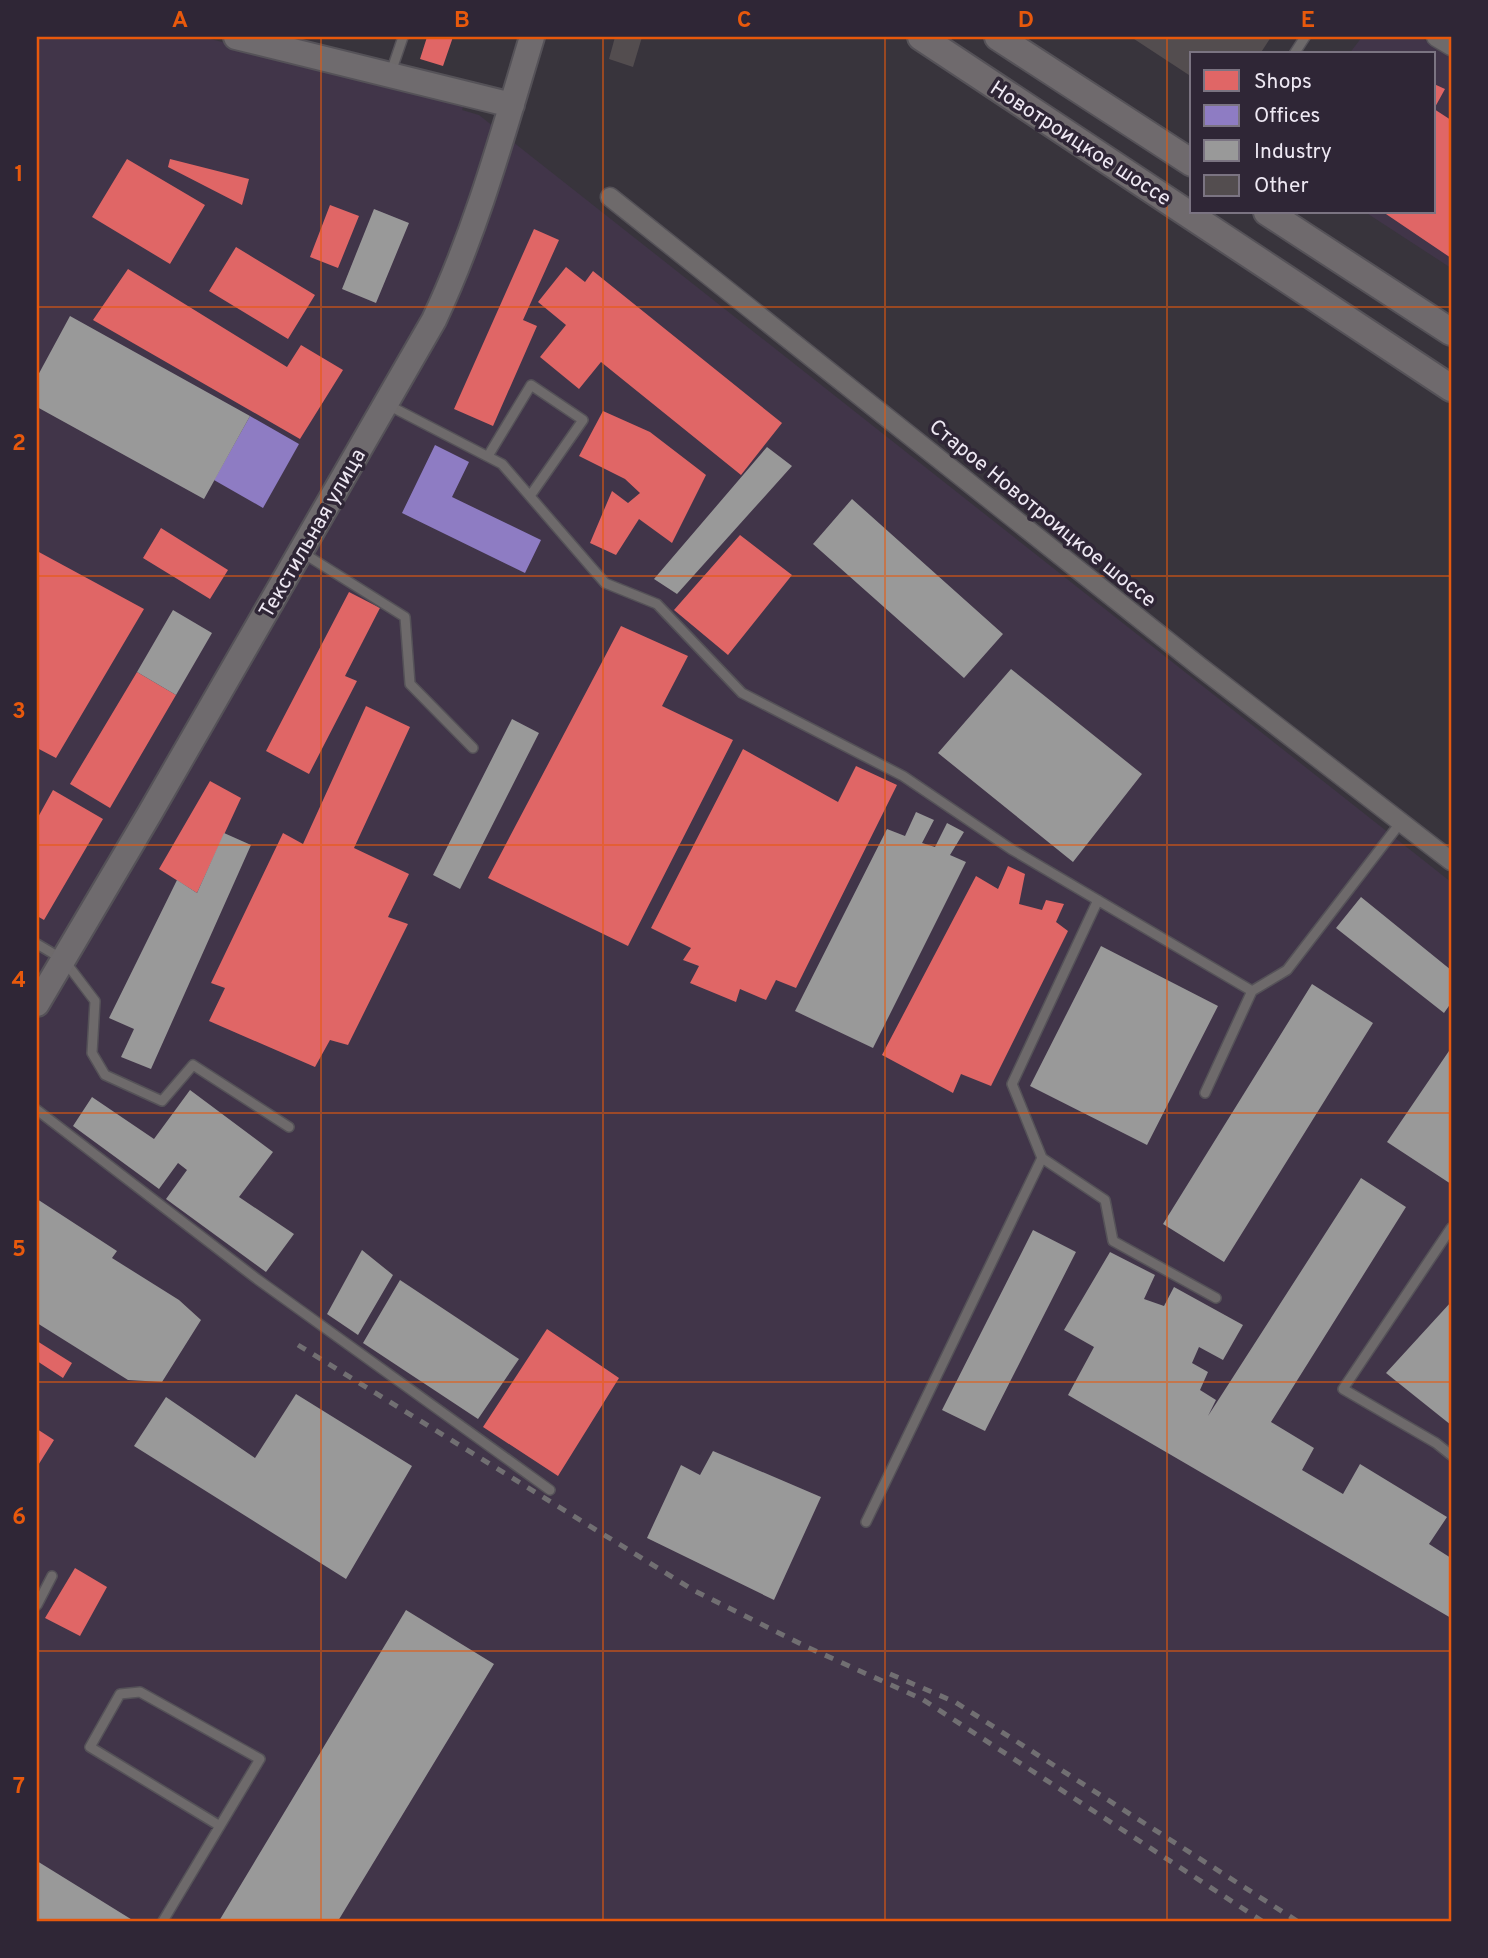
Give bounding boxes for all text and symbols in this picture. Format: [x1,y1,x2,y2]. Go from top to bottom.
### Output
text: A [172,7,188,36]
text: B [454,7,470,36]
text: C [737,7,751,36]
text: D [1018,7,1034,36]
text: E [1301,7,1315,36]
legend [1190,52,1436,214]
text: Shops [1254,69,1312,96]
street label: Новотроицкое шоссе [985,76,1176,213]
text: Offices [1254,103,1320,130]
text: Industry [1254,139,1332,166]
text: 1 [14,161,24,190]
text: Other [1254,173,1309,200]
street label: Старое Новотроицкое шоссе [923,414,1161,614]
text: 2 [12,430,26,459]
street label: Текстильная улица [254,444,373,623]
text: 3 [12,698,26,727]
text: 4 [12,967,26,996]
text: 5 [12,1236,26,1265]
text: 6 [12,1504,26,1533]
text: 7 [13,1773,25,1802]

